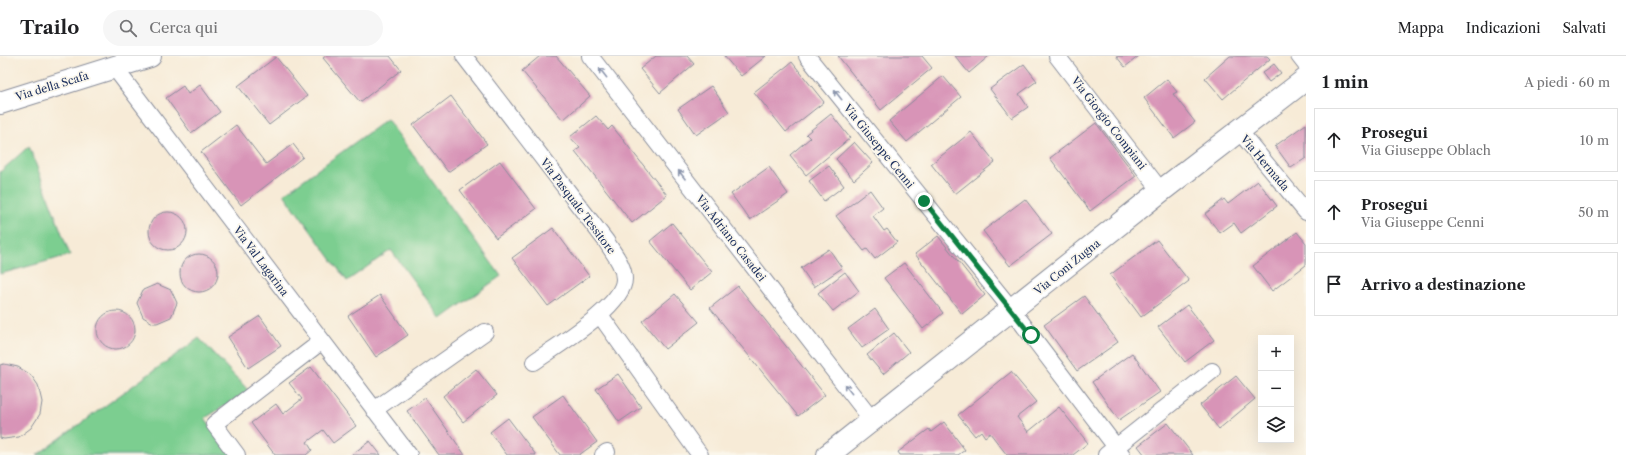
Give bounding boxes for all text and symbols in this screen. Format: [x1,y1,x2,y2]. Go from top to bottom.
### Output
search box [103,10,383,46]
text: Trailo [20,16,79,39]
icon: search [117,17,139,39]
text: Cerca qui [149,18,218,37]
text: Mappa [1398,19,1444,37]
text: Indicazioni [1466,19,1541,37]
text: Salvati [1563,19,1606,37]
one-way arrow [599,67,607,78]
street label: Via della Scafa [13,68,90,104]
text: 1 min [1322,72,1369,92]
street label: Via Giorgio Compiani [1068,73,1150,173]
text: A piedi · 60 m [1524,74,1610,90]
one-way arrow [834,89,843,100]
street label: Via Giuseppe Cenni [840,100,918,191]
text: Prosegui [1361,123,1428,142]
icon: ahead [1323,129,1345,151]
street label: Via Hermada [1237,132,1292,194]
text: 10 m [1580,132,1609,148]
text: Via Giuseppe Oblach [1361,142,1491,158]
street label: Via Pasquale Tessitore [537,154,619,257]
one-way arrow [678,170,687,181]
street label: Via Adriano Casadei [692,191,769,284]
route end [915,192,933,210]
text: Prosegui [1361,195,1428,214]
icon: ahead [1323,201,1345,223]
text: 50 m [1578,204,1609,220]
text: Via Giuseppe Cenni [1361,214,1484,230]
street label: Via Val Lagarina [230,223,292,299]
street label: Via Coni Zugna [1030,236,1103,299]
icon: arrive [1323,273,1345,295]
text: Arrivo a destinazione [1361,275,1526,294]
route start [1022,326,1040,344]
map controls [1258,335,1294,443]
button: + [1258,335,1294,371]
button: − [1258,371,1294,407]
one-way arrow [843,384,852,395]
button: layers [1258,407,1294,443]

